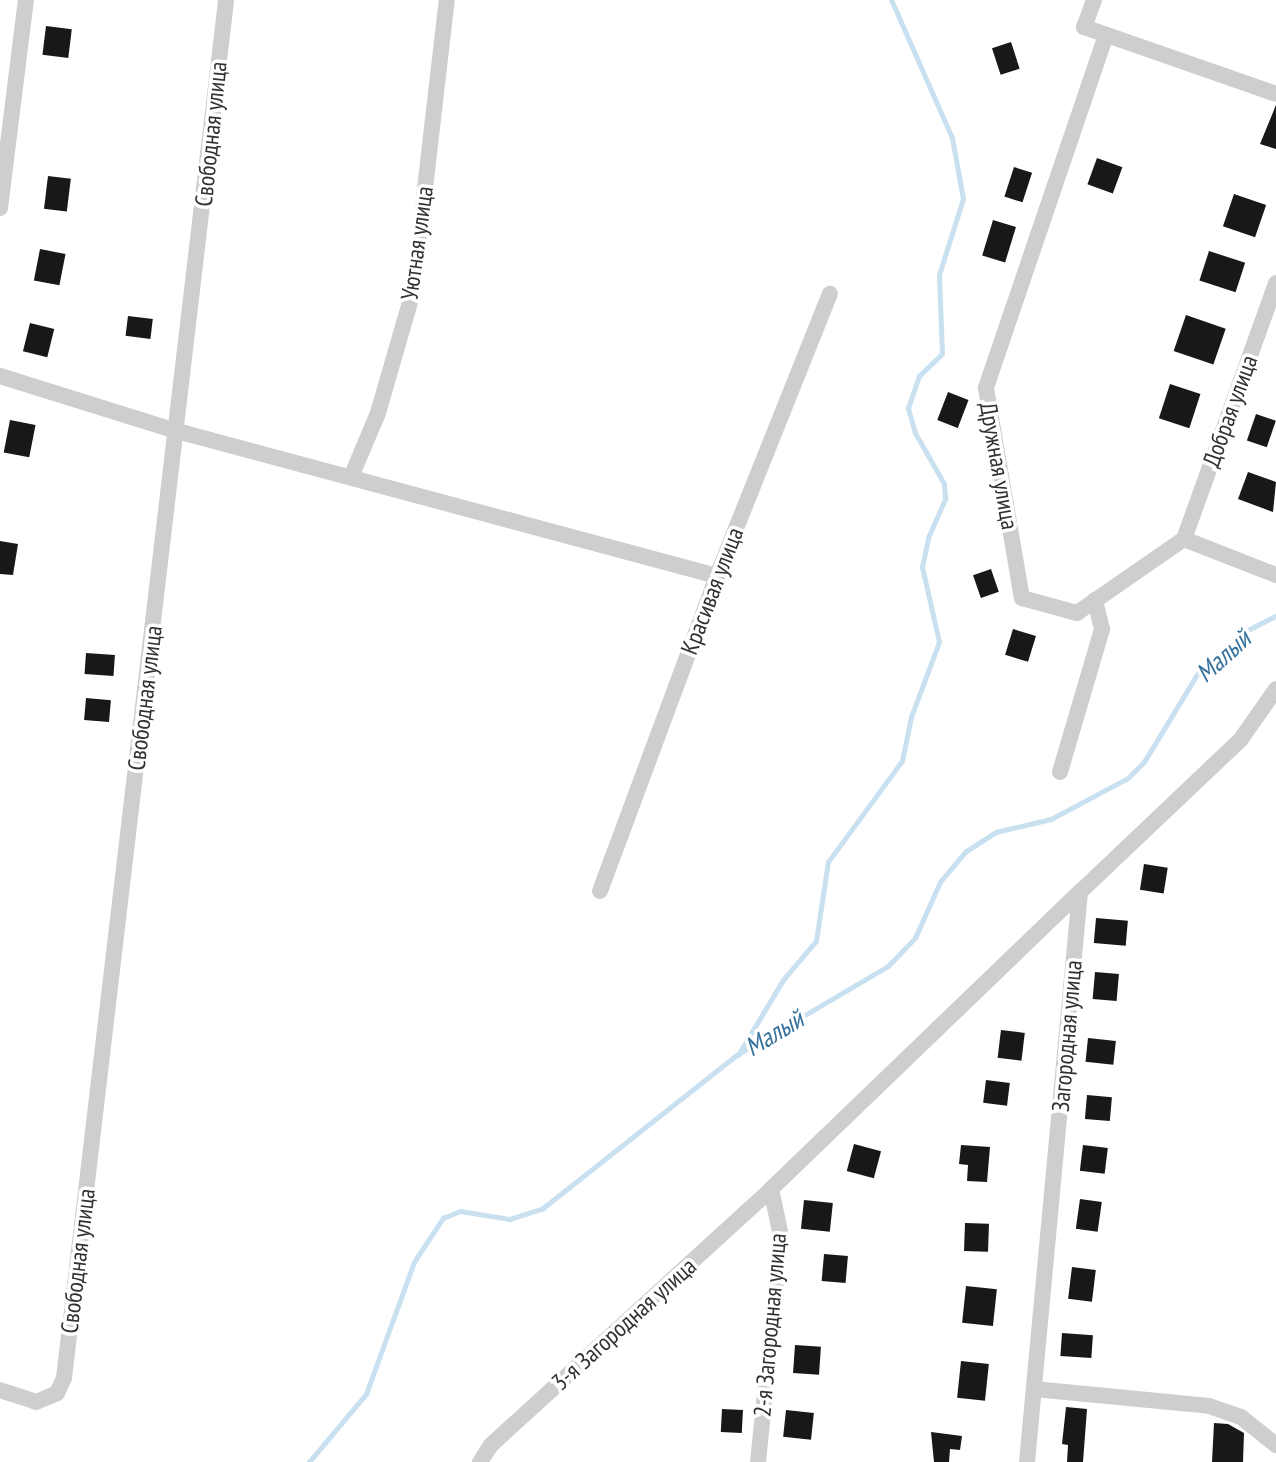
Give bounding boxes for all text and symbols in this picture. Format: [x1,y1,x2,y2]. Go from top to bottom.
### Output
street label: Свободная улица [189,60,233,208]
street label: Уютная улица [395,184,439,302]
street label: Добрая улица [1196,351,1264,471]
street label: Дружная улица [974,400,1024,532]
street label: Красивая улица [675,523,749,659]
water label: Малый [1189,623,1257,689]
street label: Свободная улица [122,624,168,772]
street label: Загородная улица [1046,959,1088,1113]
water label: Малый [739,1003,809,1063]
street label: Свободная улица [55,1187,101,1335]
street label: 2-я Загородная улица [748,1232,792,1418]
street label: 3-я Загородная улица [546,1252,702,1396]

